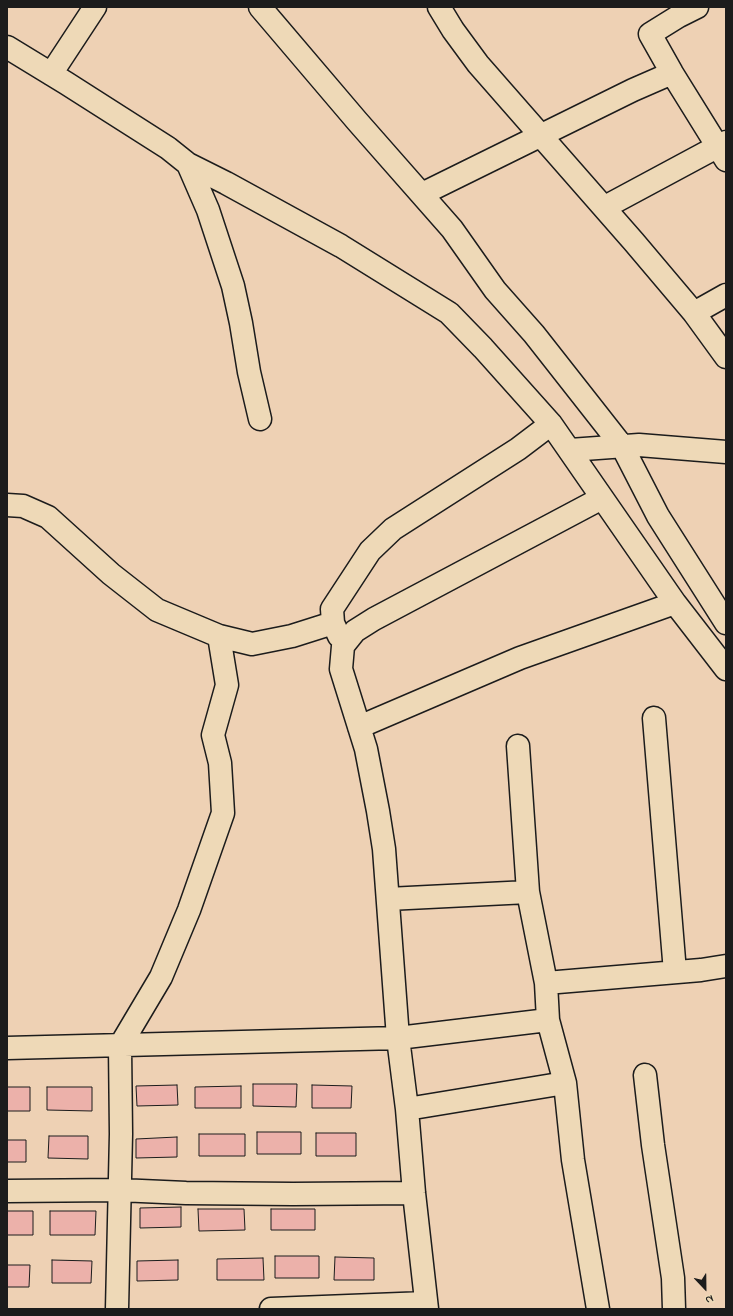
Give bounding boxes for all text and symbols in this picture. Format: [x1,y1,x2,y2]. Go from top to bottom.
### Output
north arrow [685,1268,725,1308]
text: N [703,1290,716,1308]

